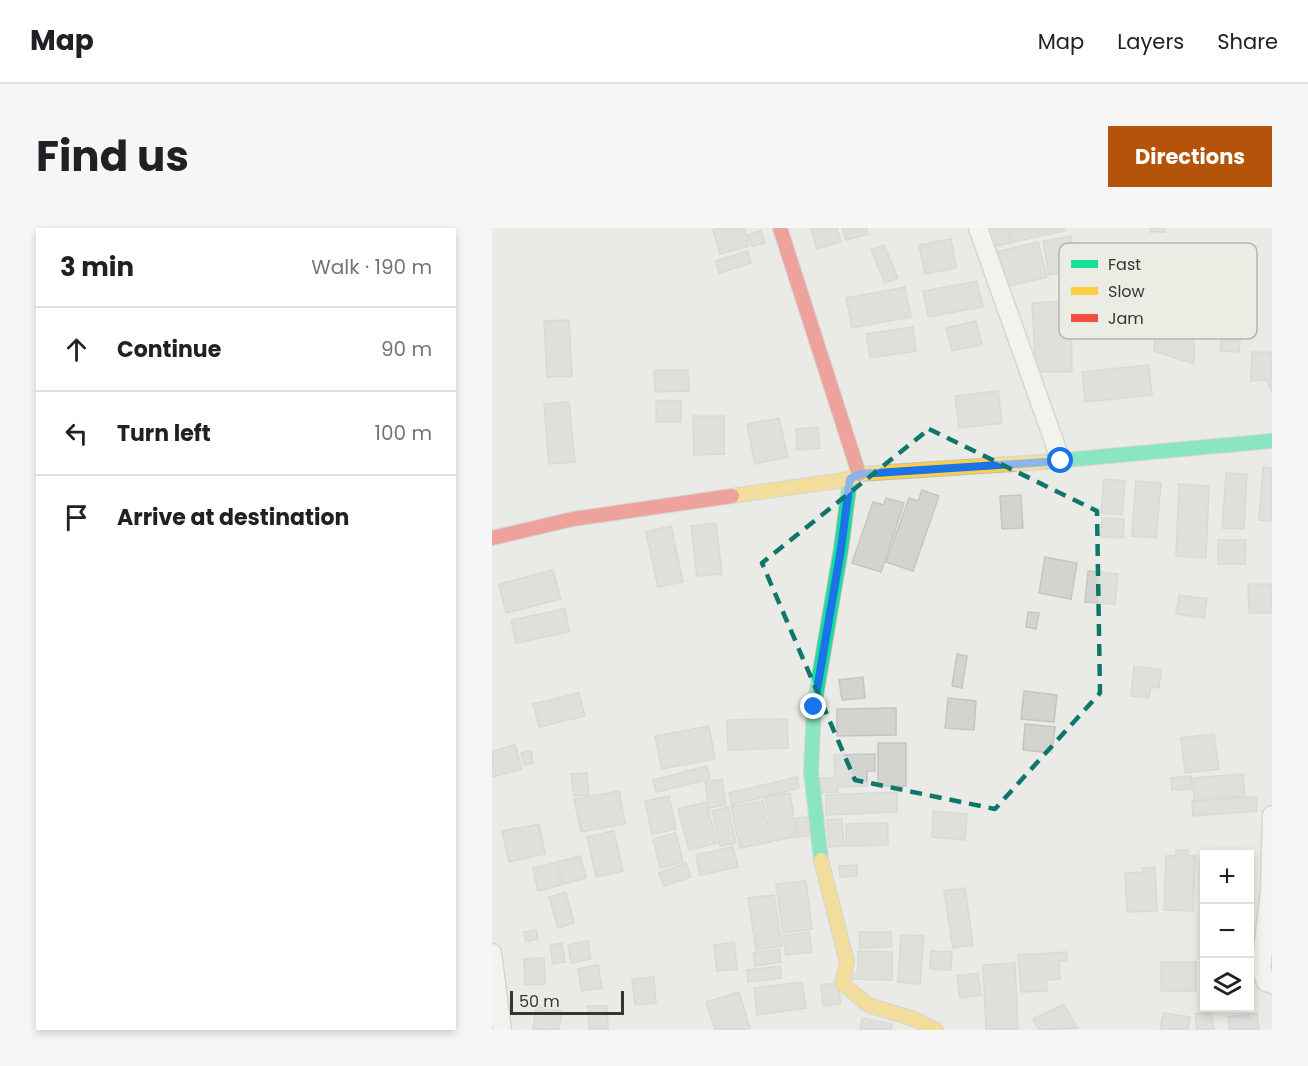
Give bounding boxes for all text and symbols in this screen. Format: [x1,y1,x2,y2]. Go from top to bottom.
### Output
text: Map [30,21,94,60]
text: Map [1038,27,1084,56]
text: Layers [1117,27,1184,56]
text: Share [1217,27,1278,56]
button: Directions [1108,126,1272,187]
text: Find us [36,127,189,186]
legend [1059,243,1257,339]
text: 3 min [60,249,134,285]
text: Walk · 190 m [311,253,432,281]
text: Fast [1108,253,1141,276]
text: Slow [1108,280,1145,303]
text: Jam [1108,307,1144,330]
icon: ahead [60,333,93,366]
text: Continue [117,334,221,365]
text: 90 m [381,335,432,363]
icon: left [60,417,93,450]
text: Turn left [117,418,211,449]
text: 100 m [375,419,432,447]
route start [1047,447,1073,473]
icon: arrive [60,501,93,534]
text: Arrive at destination [117,502,349,533]
route end [800,693,826,719]
map controls [1200,850,1254,1012]
button: + [1200,850,1254,904]
button: − [1200,904,1254,958]
button: layers [1200,958,1254,1012]
scale bar [510,988,624,1016]
text: 50 m [519,990,560,1013]

